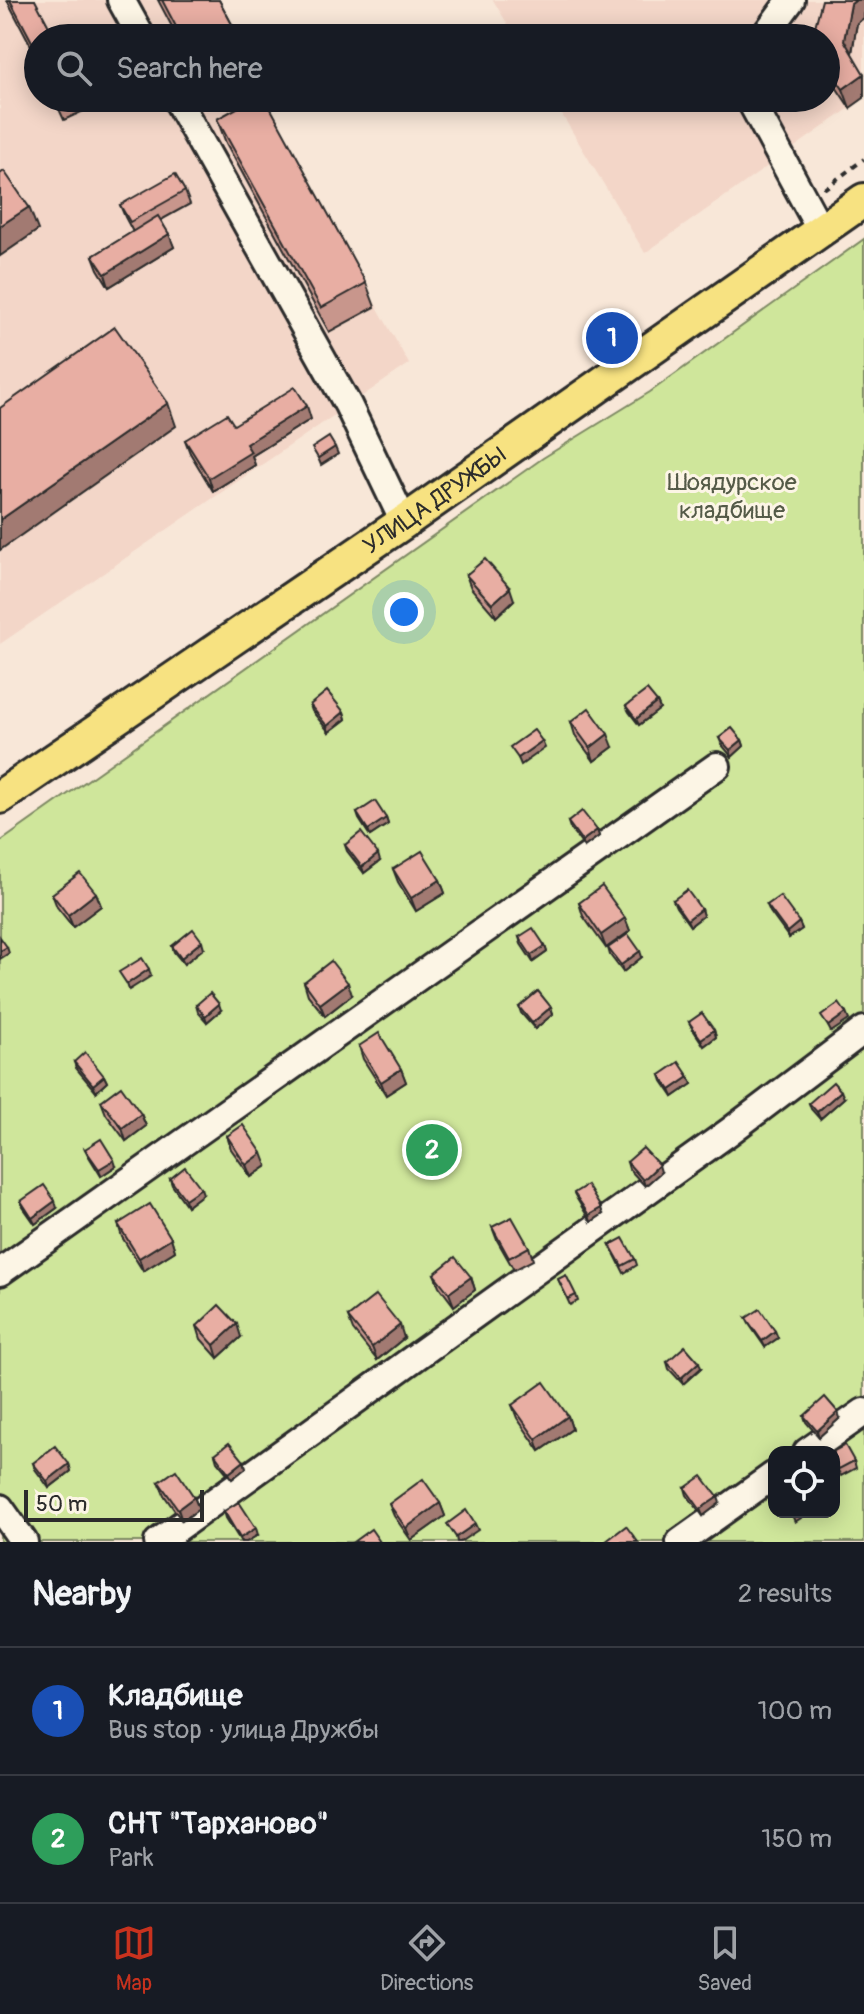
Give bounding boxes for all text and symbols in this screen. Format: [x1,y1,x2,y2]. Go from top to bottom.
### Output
search box [24,24,840,112]
icon: search [52,46,96,90]
text: Search here [116,50,263,87]
pin: 1 [586,308,638,368]
street label: УЛИЦА ДРУЖБЫ [357,441,512,560]
park label: Шоядурское кладбище [667,468,797,525]
your location [384,592,424,632]
pin: 2 [406,1120,458,1180]
map controls [768,1446,840,1518]
button: locate [768,1446,840,1518]
scale bar [24,1486,204,1522]
text: 50 m [36,1490,87,1518]
text: Nearby [32,1573,131,1616]
text: 2 results [738,1578,832,1610]
text: Кладбище [108,1677,243,1714]
text: 1 [53,1695,63,1727]
text: 100 m [758,1695,832,1727]
text: Bus stop · улица Дружбы [108,1714,379,1746]
text: СНТ "Тарханово" [108,1805,329,1842]
text: 2 [51,1823,65,1855]
text: 150 m [761,1823,832,1855]
text: Park [108,1842,154,1874]
tab: Map [112,1921,156,1997]
tab: Directions [380,1921,473,1997]
tab: Saved [697,1921,752,1997]

